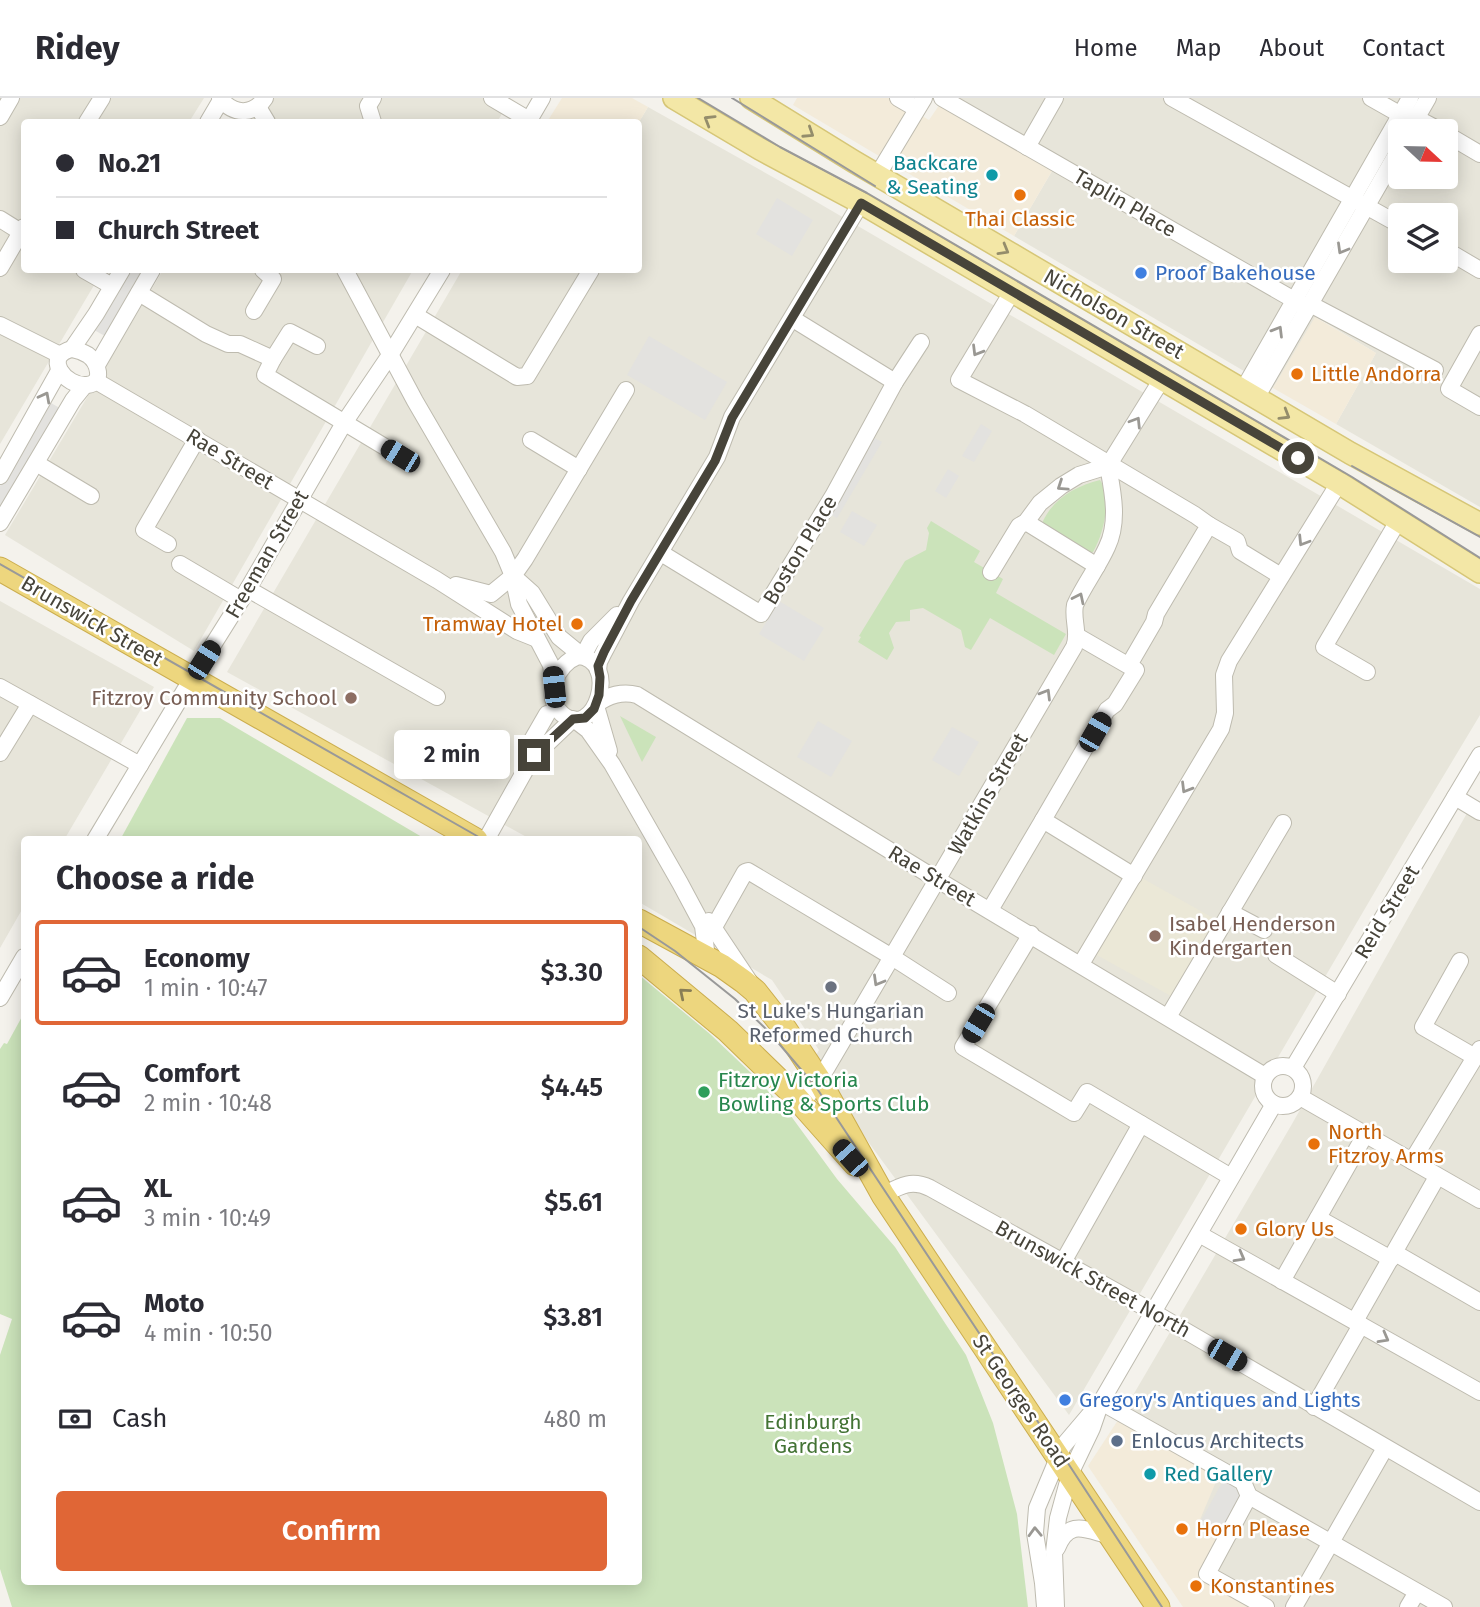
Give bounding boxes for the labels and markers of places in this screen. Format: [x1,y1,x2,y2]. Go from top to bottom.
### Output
place label: Backcare & Seating [886,150,978,200]
marker: Backcare & Seating [984,167,1000,183]
marker: Thai Classic [1012,187,1028,203]
place label: Thai Classic [965,206,1075,232]
place label: Proof Bakehouse [1155,260,1316,286]
marker: Proof Bakehouse [1133,265,1149,281]
place label: Little Andorra [1311,361,1441,387]
marker: Little Andorra [1289,366,1305,382]
place label: Tramway Hotel [423,611,563,637]
marker: Tramway Hotel [569,616,585,632]
place label: Fitzroy Community School [91,685,337,711]
marker: Fitzroy Community School [343,690,359,706]
place label: Isabel Henderson Kindergarten [1169,911,1336,961]
marker: Isabel Henderson Kindergarten [1147,928,1163,944]
marker: St Luke's Hungarian Reformed Church [823,979,839,995]
place label: St Luke's Hungarian Reformed Church [737,998,925,1048]
place label: Fitzroy Victoria Bowling & Sports Club [718,1067,929,1117]
marker: Fitzroy Victoria Bowling & Sports Club [696,1084,712,1100]
place label: North Fitzroy Arms [1328,1119,1444,1169]
marker: North Fitzroy Arms [1306,1136,1322,1152]
place label: Glory Us [1255,1216,1334,1242]
marker: Glory Us [1233,1221,1249,1237]
place label: Gregory's Antiques and Lights [1079,1387,1361,1413]
marker: Gregory's Antiques and Lights [1057,1392,1073,1408]
place label: Enlocus Architects [1131,1428,1304,1454]
marker: Enlocus Architects [1109,1433,1125,1449]
place label: Red Gallery [1164,1461,1273,1487]
marker: Red Gallery [1142,1466,1158,1482]
place label: Horn Please [1196,1516,1310,1542]
marker: Horn Please [1174,1521,1190,1537]
place label: Konstantines [1210,1573,1335,1599]
marker: Konstantines [1188,1578,1204,1594]

